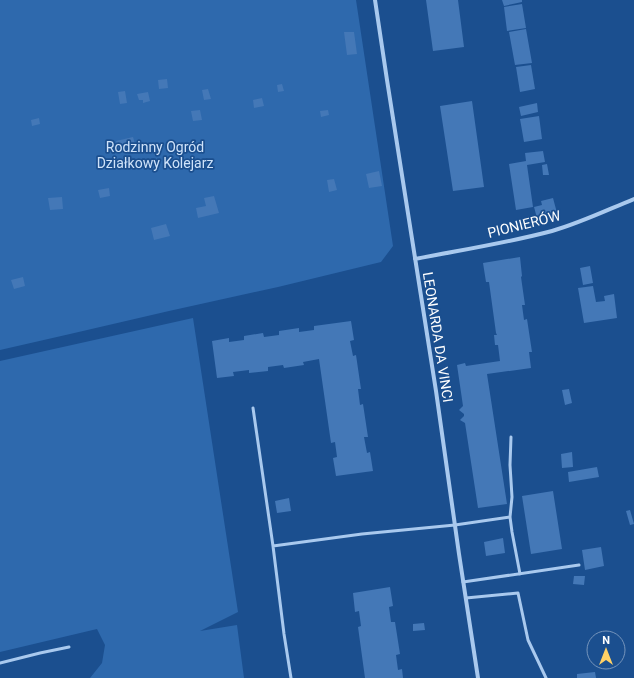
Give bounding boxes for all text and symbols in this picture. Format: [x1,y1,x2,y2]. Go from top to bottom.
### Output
park label: Rodzinny Ogród Działkowy Kolejarz [97,139,213,171]
street label: PIONIERÓW [486,206,563,241]
street label: LEONARDA DA VINCI [420,271,456,403]
north arrow [586,630,626,670]
text: N [602,634,610,647]

